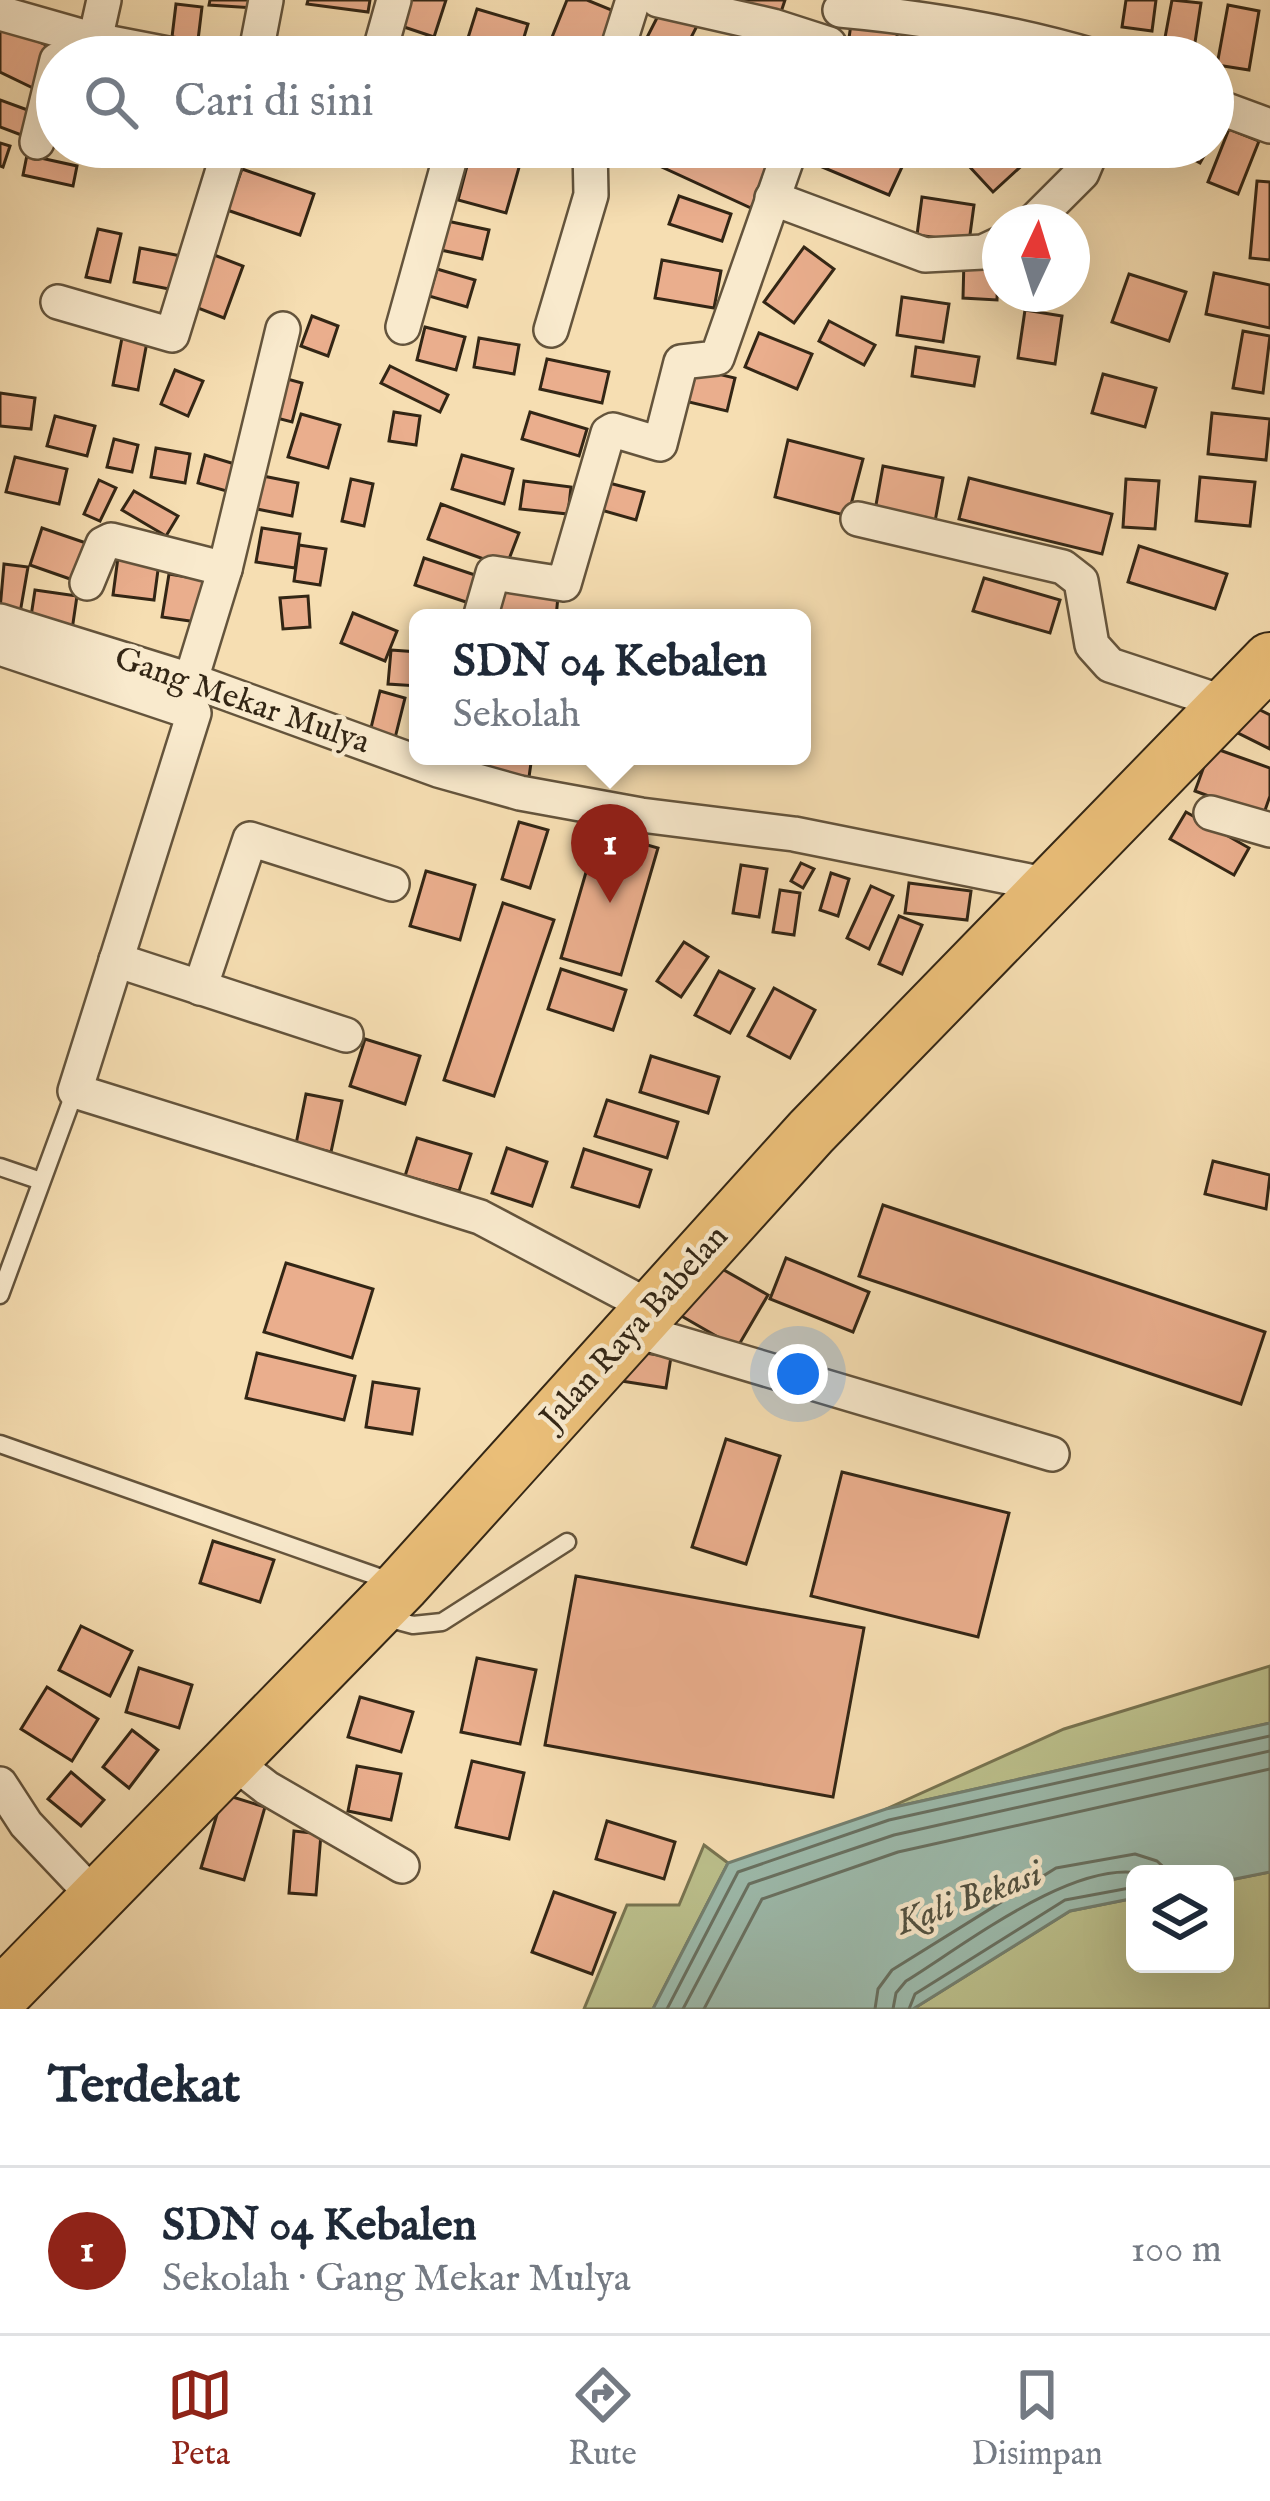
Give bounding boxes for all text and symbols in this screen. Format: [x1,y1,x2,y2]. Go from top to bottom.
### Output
search box [36,36,1234,168]
icon: search [78,69,144,135]
text: Cari di sini [174,74,374,131]
north arrow [982,204,1090,312]
popup [409,609,811,765]
text: SDN 04 Kebalen [453,634,767,691]
street label: Gang Mekar Mulya [109,638,376,765]
text: Sekolah [453,691,580,740]
pin: 1 [571,804,649,903]
street label: Jalan Raya Babelan [529,1217,738,1442]
your location [768,1344,828,1404]
water label: Kali Bekasi [888,1851,1051,1947]
map controls [1126,1865,1234,1973]
button: layers [1126,1865,1234,1973]
text: Terdekat [48,2055,240,2120]
text: SDN 04 Kebalen [162,2198,477,2255]
text: 1 [80,2226,94,2275]
text: 100 m [1131,2226,1222,2275]
text: Sekolah · Gang Mekar Mulya [162,2255,631,2304]
tab: Peta [167,2362,233,2476]
tab: Rute [568,2362,637,2476]
tab: Disimpan [972,2362,1103,2476]

